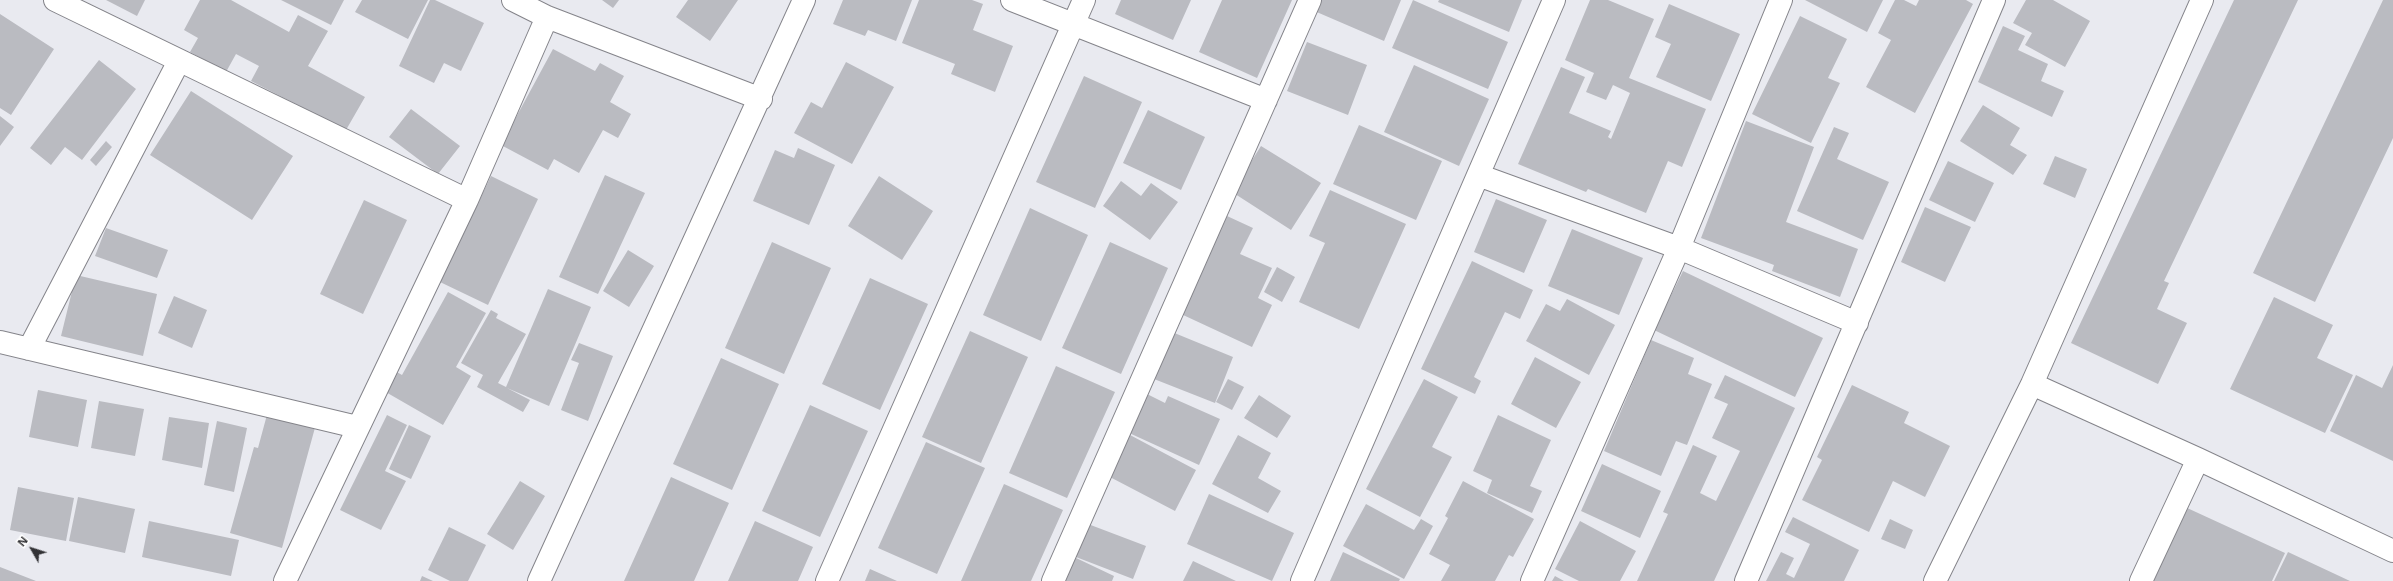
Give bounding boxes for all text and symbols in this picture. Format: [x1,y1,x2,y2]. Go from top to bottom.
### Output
north arrow [12,529,52,569]
text: N [14,533,31,549]

